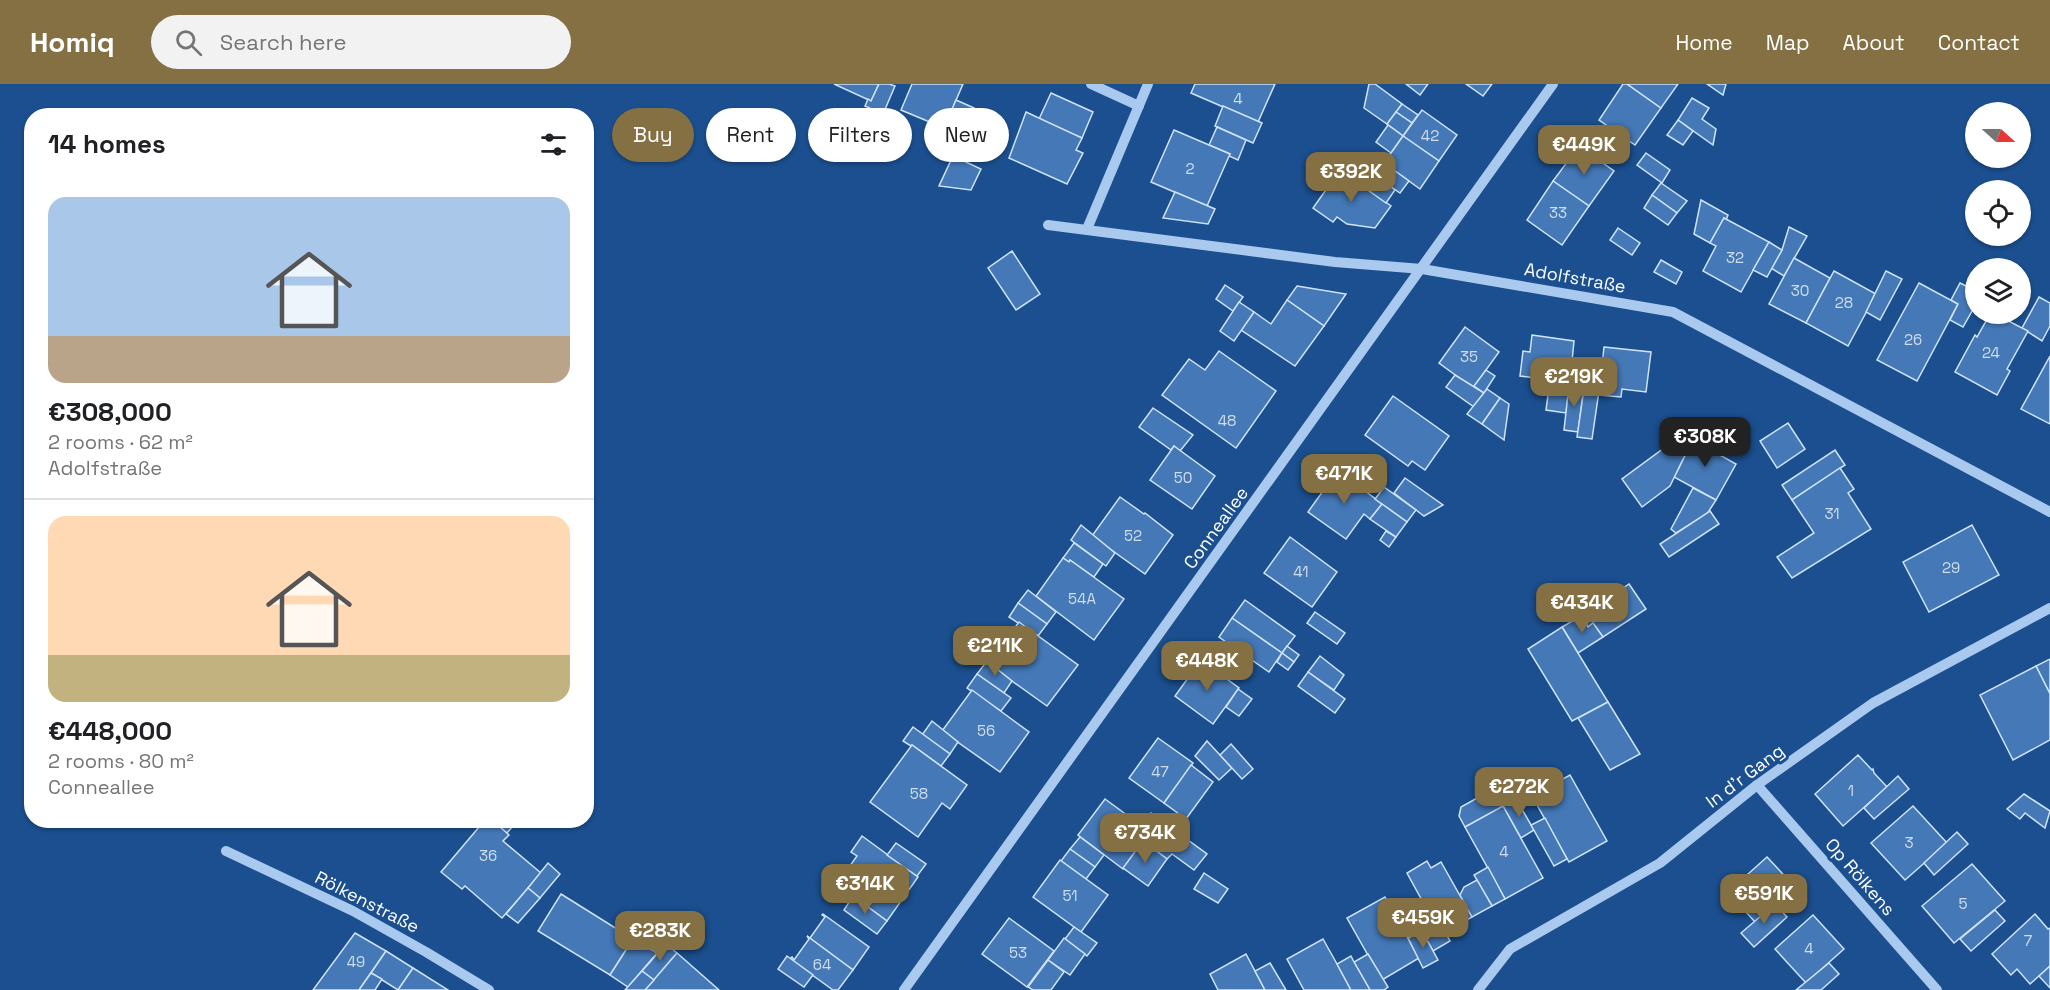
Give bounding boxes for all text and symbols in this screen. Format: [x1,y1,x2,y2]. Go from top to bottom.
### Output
search box [151,15,571,69]
text: Homiq [30,24,115,60]
icon: search [172,26,205,59]
text: Search here [220,28,347,56]
text: Home [1675,29,1733,56]
text: Map [1766,29,1810,56]
text: About [1843,29,1905,56]
text: Contact [1938,29,2020,56]
house number: 4 [1233,89,1243,108]
north arrow [1965,102,2031,168]
map controls [1965,102,2031,324]
chip: Buy [612,108,694,162]
chip: Rent [706,108,796,162]
chip: Filters [808,108,912,162]
chip: New [924,108,1009,162]
pin: €449K [1542,125,1626,176]
house number: 42 [1421,126,1439,145]
text: 14 homes [48,127,166,161]
icon: filters [537,128,570,161]
text: €449K [1552,131,1616,157]
pin: €392K [1309,152,1393,203]
text: €392K [1320,158,1382,184]
house number: 2 [1185,159,1195,178]
button: locate [1965,180,2031,246]
house number: 33 [1549,203,1567,222]
icon: home [255,236,363,344]
house number: 32 [1726,248,1744,267]
street label: Adolfstraße [1523,257,1628,298]
button: layers [1965,258,2031,324]
house number: 30 [1791,281,1809,300]
house number: 28 [1835,293,1853,312]
house number: 26 [1904,330,1922,349]
house number: 24 [1982,343,2000,362]
house number: 35 [1460,347,1478,366]
pin: €219K [1532,357,1616,408]
text: €219K [1544,363,1604,389]
text: €308,000 [48,395,172,429]
house number: 48 [1218,411,1236,430]
pin: €308K [1663,417,1747,468]
text: €308K [1673,423,1737,449]
text: 2 rooms · 62 m² [48,429,193,455]
pin: €471K [1302,454,1386,505]
text: Adolfstraße [48,455,162,481]
text: €471K [1315,460,1373,486]
house number: 50 [1174,468,1192,487]
street label: Conneallee [1178,482,1253,573]
house number: 31 [1824,504,1840,523]
house number: 52 [1124,526,1142,545]
icon: home [255,555,363,663]
house number: 29 [1942,558,1960,577]
house number: 41 [1293,562,1309,581]
pin: €434K [1540,583,1624,634]
house number: 54A [1068,589,1096,608]
text: €434K [1550,589,1614,615]
pin: €211K [953,626,1037,677]
text: €211K [967,632,1023,658]
pin: €448K [1165,641,1249,692]
text: €448K [1175,647,1239,673]
text: €448,000 [48,714,172,748]
house number: 56 [977,721,995,740]
street label: In d'r Gang [1701,739,1789,813]
text: 2 rooms · 80 m² [48,748,194,774]
house number: 47 [1151,762,1169,781]
pin: €272K [1477,767,1561,818]
text: €272K [1489,773,1549,799]
text: Conneallee [48,774,155,800]
house number: 1 [1848,781,1854,800]
house number: 58 [910,784,928,803]
pin: €734K [1103,813,1187,864]
text: €734K [1114,819,1176,845]
street label: Op Rölkens [1820,833,1900,920]
house number: 3 [1904,833,1914,852]
house number: 4 [1499,842,1509,861]
house number: 36 [479,846,497,865]
pin: €314K [823,864,907,915]
street label: Rölkenstraße [311,865,423,938]
text: €314K [835,870,895,896]
pin: €591K [1722,874,1806,925]
text: €591K [1734,880,1794,906]
house number: 51 [1062,886,1078,905]
house number: 5 [1959,894,1968,913]
pin: €459K [1381,898,1465,949]
text: €459K [1391,904,1455,930]
pin: €283K [618,911,702,962]
text: €283K [629,917,691,943]
house number: 7 [2024,931,2032,950]
house number: 4 [1804,939,1814,958]
house number: 53 [1009,943,1027,962]
house number: 49 [347,952,365,971]
house number: 64 [813,955,831,974]

